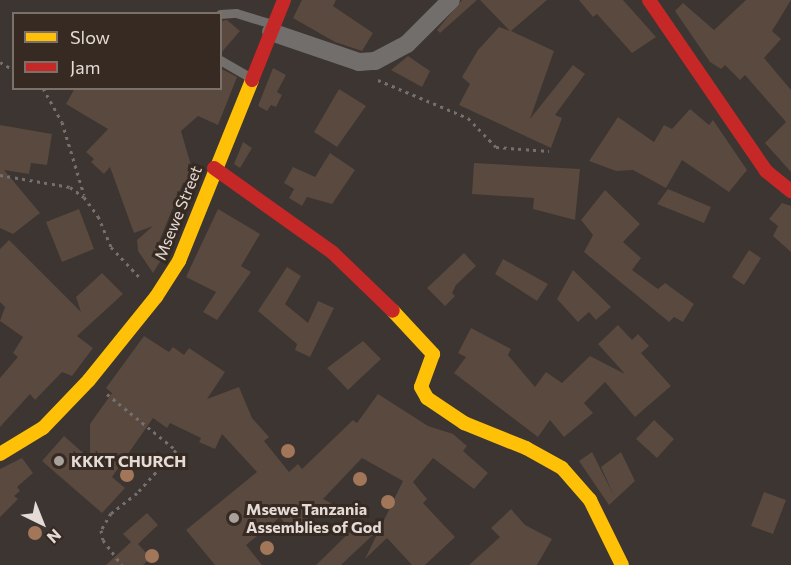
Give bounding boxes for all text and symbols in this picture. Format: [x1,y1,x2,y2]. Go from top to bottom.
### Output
legend [12,12,222,90]
text: Slow [70,26,110,48]
text: Jam [70,56,100,78]
street label: Msewe Street [150,163,206,263]
place label: KKKT CHURCH [71,451,186,471]
marker: KKKT CHURCH [52,454,66,468]
north arrow [12,493,72,553]
place label: Msewe Tanzania Assemblies of God [246,499,382,537]
marker: Msewe Tanzania Assemblies of God [227,511,241,525]
text: N [44,525,65,548]

